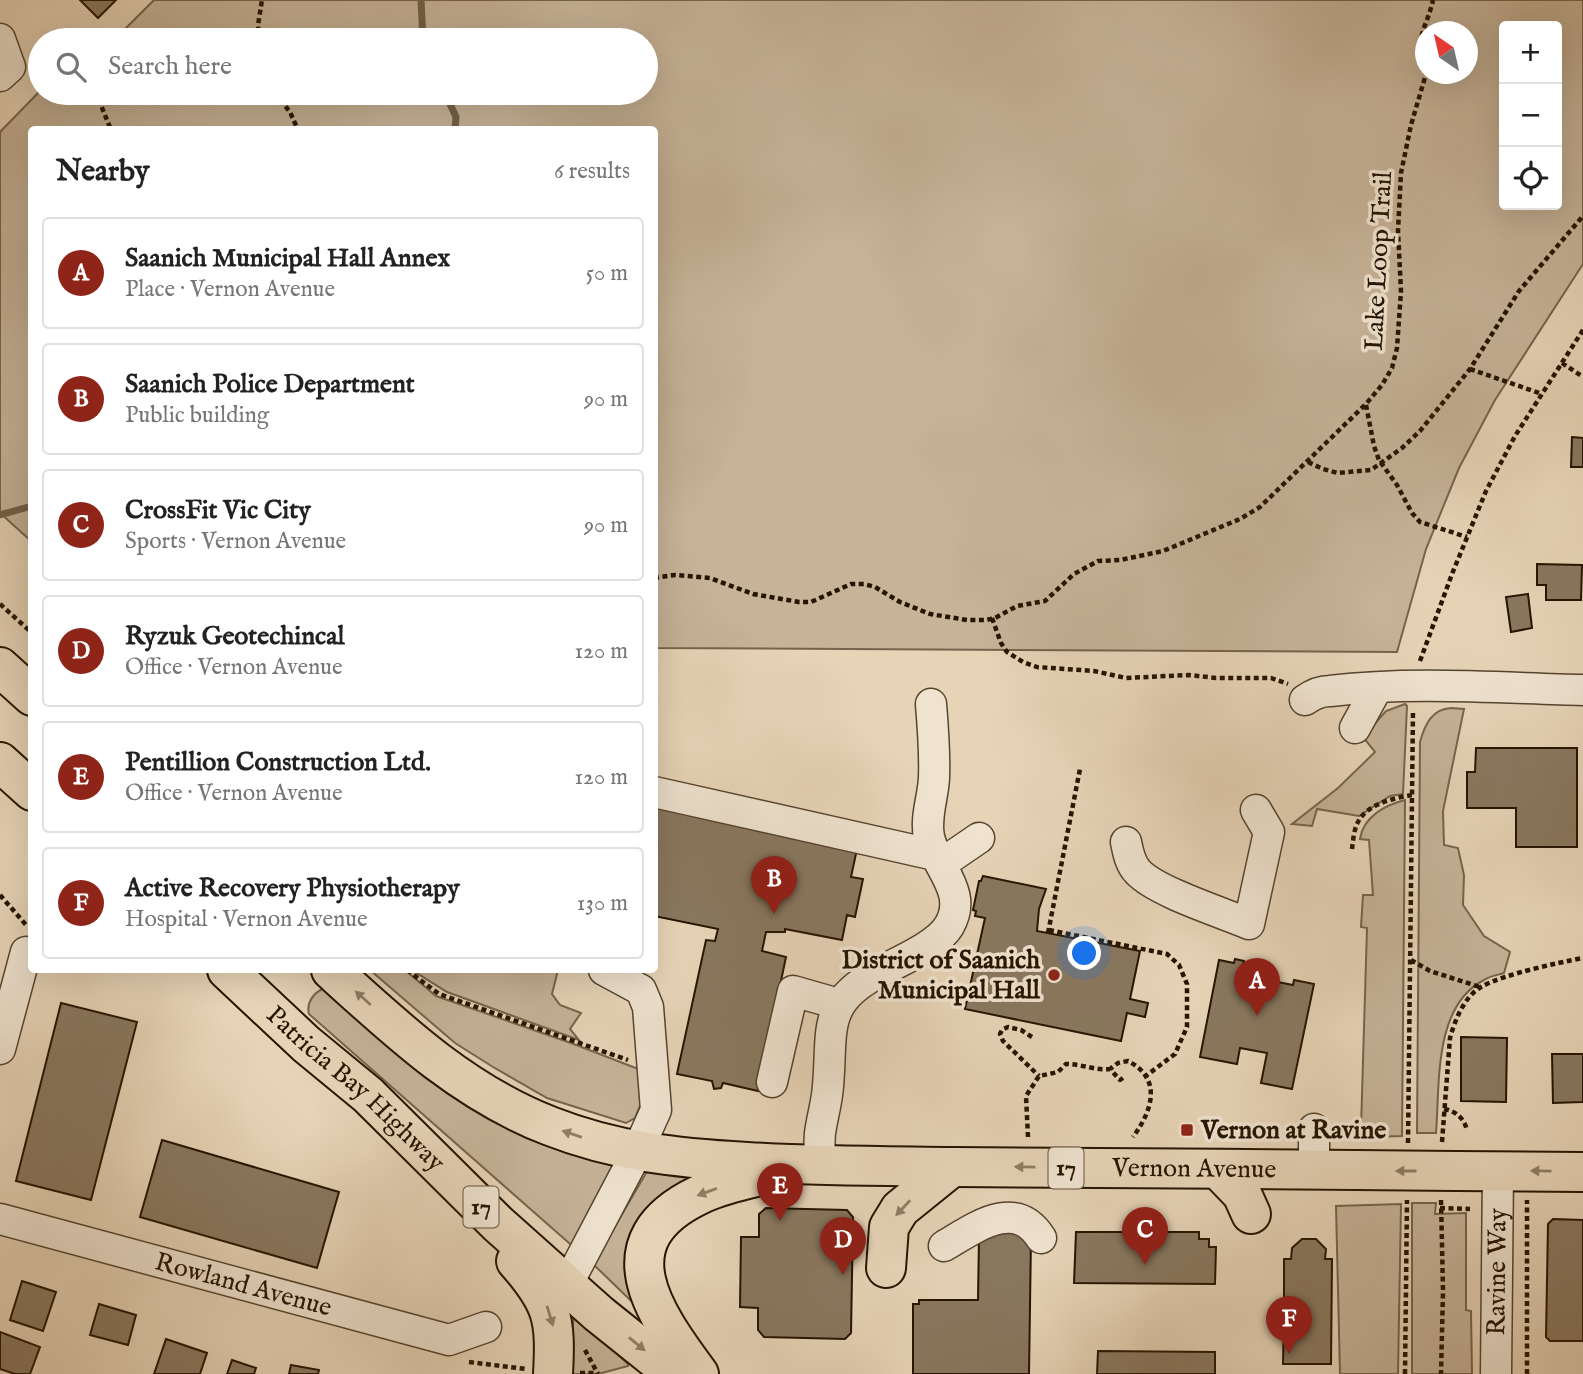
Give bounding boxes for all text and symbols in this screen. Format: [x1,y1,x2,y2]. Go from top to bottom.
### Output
north arrow [1415,21,1478,84]
map controls [1499,21,1562,210]
button: + [1499,21,1562,84]
search box [28,28,658,105]
icon: search [52,48,90,86]
text: Search here [108,50,232,83]
button: − [1499,84,1562,147]
button: locate [1499,147,1562,210]
text: Nearby [56,153,149,191]
text: 6 results [554,157,630,186]
street label: Lake Loop Trail [1358,170,1400,351]
text: Saanich Municipal Hall Annex [125,242,450,275]
text: A [73,259,89,288]
text: 50 m [586,259,628,288]
text: Place · Vernon Avenue [125,275,335,304]
text: Saanich Police Department [125,368,415,401]
text: B [73,385,89,414]
text: 90 m [584,385,628,414]
text: Public building [125,401,269,430]
text: CrossFit Vic City [125,494,311,527]
text: C [73,511,89,540]
text: 90 m [584,511,628,540]
text: Sports · Vernon Avenue [125,527,346,556]
text: Ryzuk Geotechincal [125,620,345,653]
text: D [72,637,90,666]
text: 120 m [575,637,628,666]
text: Office · Vernon Avenue [125,653,343,682]
text: Pentillion Construction Ltd. [125,746,431,779]
text: E [73,763,89,792]
text: 120 m [575,763,628,792]
text: Office · Vernon Avenue [125,779,343,808]
pin: B [751,856,797,914]
text: Active Recovery Physiotherapy [125,872,460,905]
text: F [74,889,88,918]
text: 130 m [577,889,628,918]
text: Hospital · Vernon Avenue [125,905,368,934]
your location [1067,936,1101,970]
place label: District of Saanich Municipal Hall [841,944,1041,1007]
pin: A [1234,958,1280,1016]
marker: District of Saanich Municipal Hall [1046,967,1062,983]
one-way arrow [354,991,371,1007]
street label: Patricia Bay Highway [259,999,452,1179]
place label: Vernon at Ravine [1200,1114,1386,1147]
marker: Vernon at Ravine [1179,1122,1195,1138]
one-way arrow [561,1128,582,1139]
road number: 17 [1048,1148,1084,1188]
street label: Vernon Avenue [1111,1151,1276,1186]
one-way arrow [1014,1161,1036,1173]
pin: E [757,1163,803,1221]
one-way arrow [1395,1165,1417,1176]
one-way arrow [1529,1165,1551,1177]
road number: 17 [463,1186,498,1227]
one-way arrow [697,1187,718,1198]
one-way arrow [895,1200,911,1217]
pin: C [1122,1207,1168,1265]
street label: Ravine Way [1480,1208,1514,1336]
pin: D [820,1217,866,1275]
street label: Rowland Avenue [151,1245,335,1324]
pin: F [1266,1296,1312,1354]
one-way arrow [546,1305,556,1326]
one-way arrow [628,1336,646,1350]

